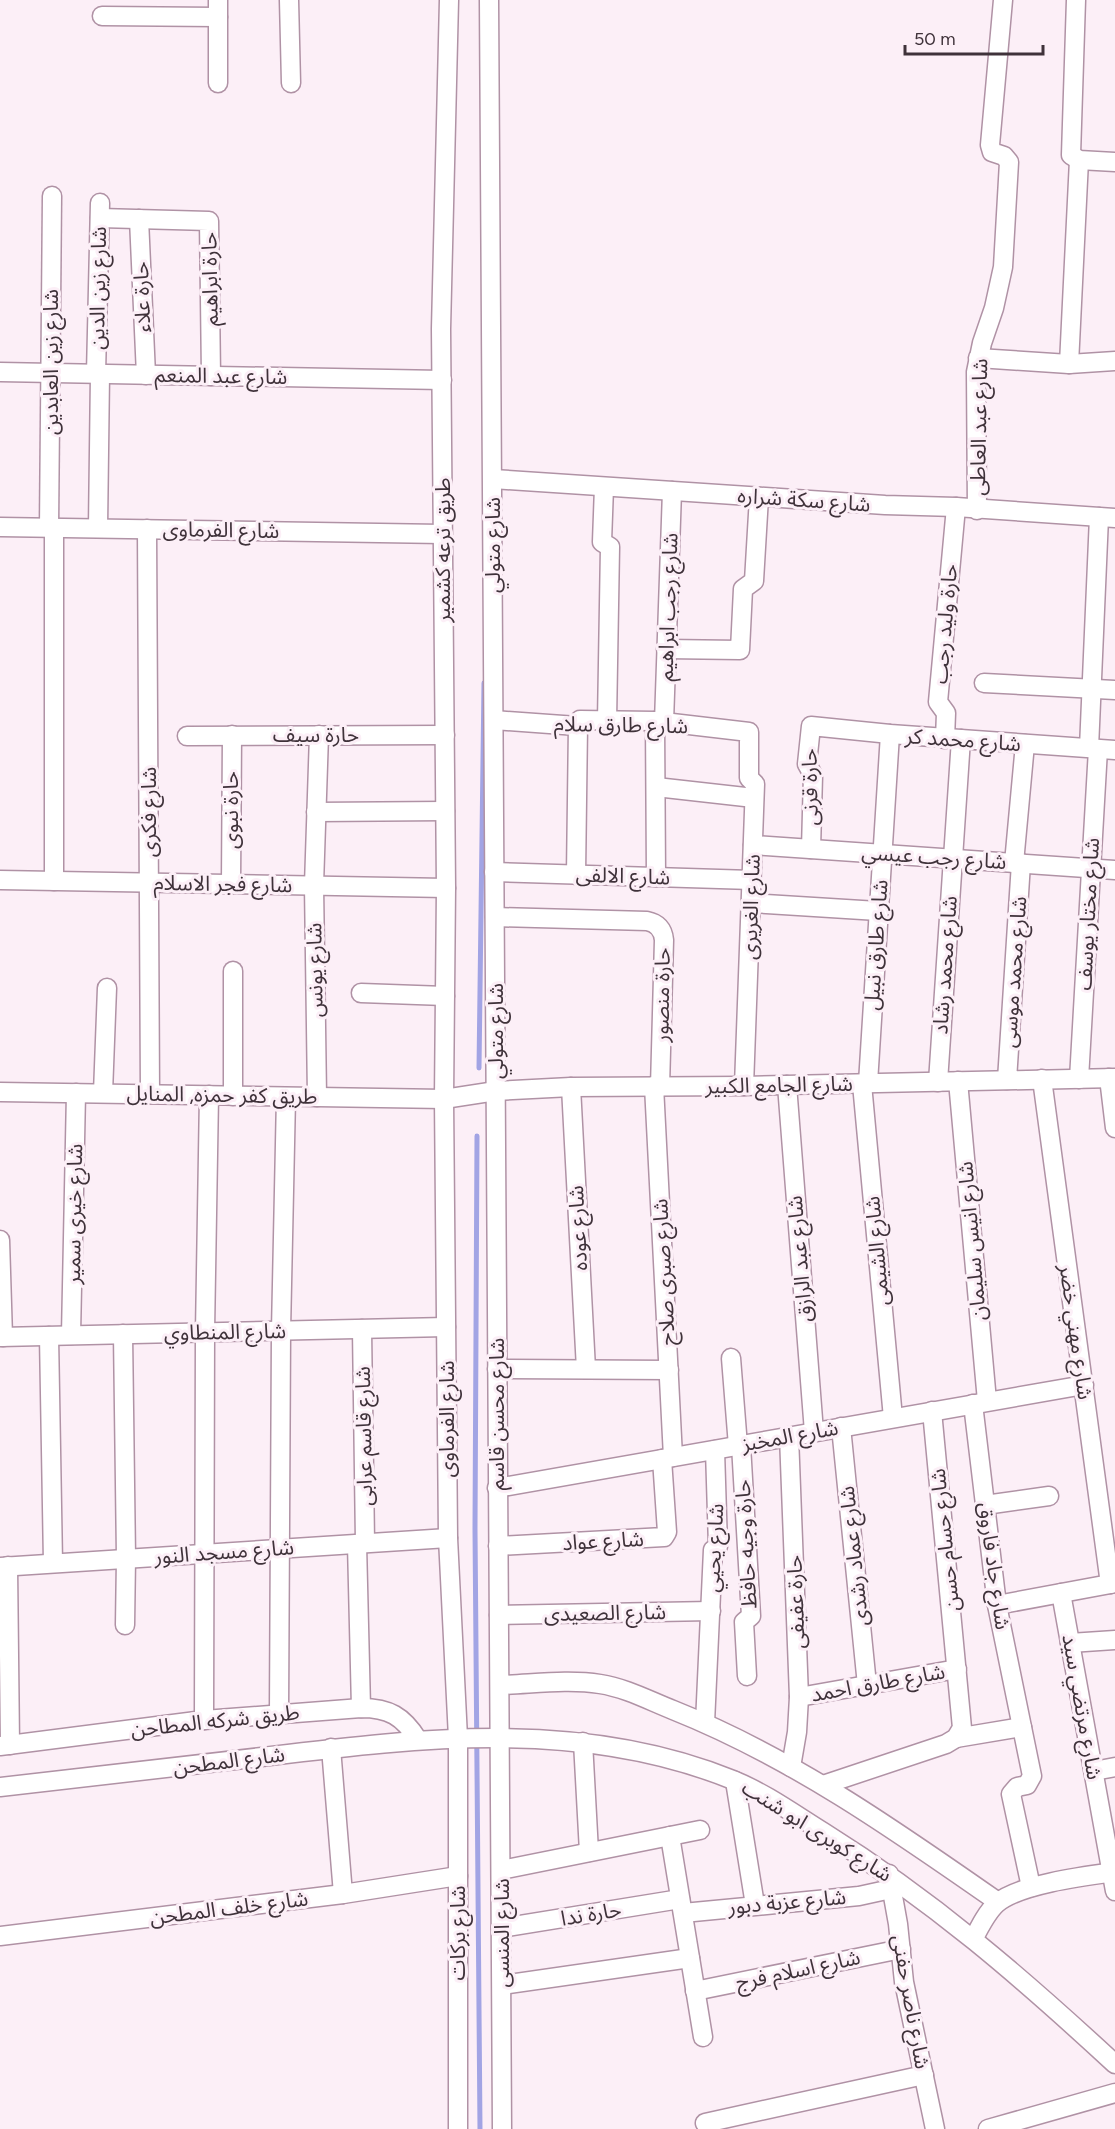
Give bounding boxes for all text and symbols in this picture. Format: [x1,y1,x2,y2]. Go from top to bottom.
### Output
scale bar [905,18,1043,56]
text: 50 m [914,28,956,50]
street label: شارع زين الدين [84,226,114,350]
street label: حارة ابراهيم [196,232,226,326]
street label: حارة علاء [128,261,155,333]
street label: شارع زين العابدين [38,289,66,435]
street label: شارع عبد العاطى [965,358,995,496]
street label: شارع عبد المنعم [154,362,288,392]
street label: طريق ترعه كشمير [430,477,456,624]
street label: شارع سكة شراره [736,482,871,520]
street label: شارع متولي [480,497,509,593]
street label: شارع الفرماوى [162,516,280,546]
street label: شارع رجب ابراهيم [652,532,686,682]
street label: حارة وليد رجب [927,563,962,685]
street label: شارع طارق سلام [554,711,688,742]
street label: حارة سيف [273,722,359,747]
street label: شارع محمد كر [903,723,1022,759]
street label: حارة قرنى [796,748,823,826]
street label: شارع فكرى [136,767,164,857]
street label: حارة نبوى [218,771,243,849]
street label: شارع مختار يوسف [1071,837,1107,991]
street label: شارع رجب عيسي [860,839,1007,878]
street label: شارع الغريرى [736,854,768,960]
street label: شارع الالفى [575,861,671,893]
street label: شارع فجر الاسلام [153,870,293,901]
street label: شارع طارق نبيل [858,879,896,1011]
street label: شارع محمد رشاد [927,895,965,1035]
street label: شارع محمد موسى [996,895,1034,1049]
street label: شارع يونس [301,922,331,1018]
street label: حارة منصور [648,947,675,1044]
street label: شارع متولي [483,983,512,1079]
street label: شارع الجامع الكبير [704,1071,853,1101]
street label: طريق كفر حمزه, المنايل [126,1080,318,1110]
street label: شارع خيرى سمير [60,1144,90,1286]
street label: شارع انيس سليمان [952,1160,994,1322]
street label: شارع عوده [563,1185,595,1271]
street label: شارع عبد الرازق [782,1195,820,1323]
street label: شارع الشيمى [859,1195,897,1307]
street label: شارع صبرى صلاح [647,1198,683,1346]
street label: شارع مهني خضر [1051,1262,1098,1402]
street label: شارع المنطاوي [164,1318,286,1349]
street label: شارع محسن قاسم [484,1338,512,1490]
street label: شارع الفرماوى [434,1361,462,1477]
street label: شارع قاسم عرابى [350,1366,380,1506]
street label: شارع المخبز [739,1415,841,1459]
street label: شارع حسام حسن [925,1467,968,1613]
street label: حارة وجيه حافظ [730,1479,761,1609]
street label: شارع عماد رشدى [834,1484,876,1627]
street label: شارع جاد فاروق [970,1500,1016,1632]
street label: شارع يحيي [699,1503,732,1593]
street label: شارع عواد [562,1526,645,1558]
street label: شارع مسجد النور [152,1534,295,1572]
street label: حارة عفيفى [781,1555,810,1649]
street label: شارع الصعيدى [544,1599,666,1629]
street label: شارع مرتضي سيد [1054,1632,1108,1782]
street label: شارع طارق احمد [809,1658,947,1710]
street label: طريق شركه المطاحن [129,1699,301,1743]
street label: شارع المطحن [172,1741,287,1783]
street label: شارع كوبرى ابو شنب [736,1774,897,1889]
street label: شارع المنسى [489,1878,517,1988]
street label: شارع عزبة دبور [726,1884,847,1922]
street label: شارع خلف المطحن [148,1885,310,1933]
street label: شارع بركات [445,1886,473,1980]
street label: حارة ندا [559,1896,623,1931]
street label: شارع ناصر حفنى [884,1933,936,2071]
street label: شارع اسلام فرج [733,1944,863,1999]

